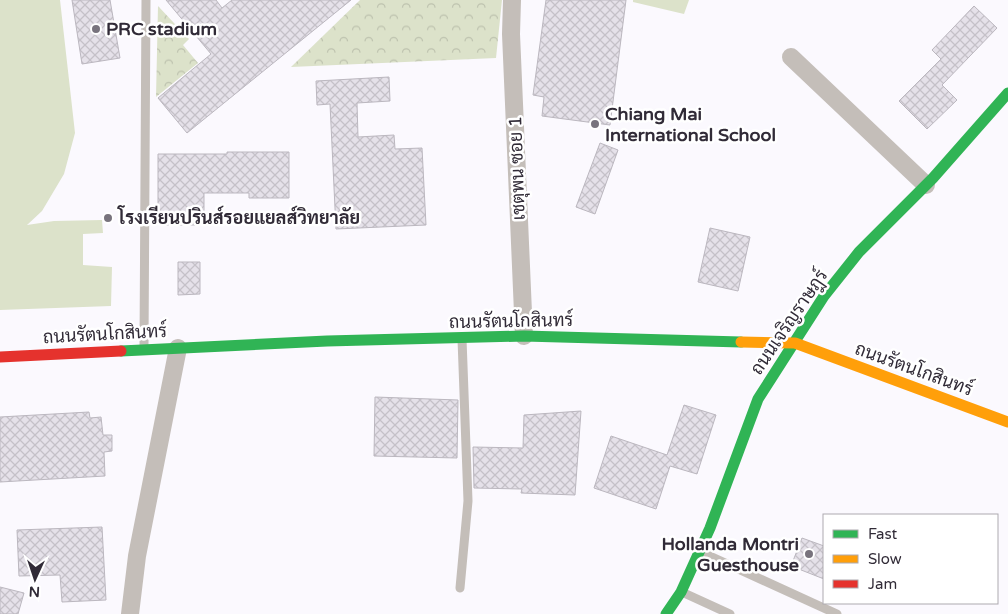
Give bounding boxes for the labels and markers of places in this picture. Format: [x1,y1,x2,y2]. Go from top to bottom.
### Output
place label: PRC stadium [106,18,217,40]
marker: PRC stadium [90,23,102,35]
place label: Chiang Mai International School [605,103,776,146]
marker: Chiang Mai International School [589,118,601,130]
place label: โรงเรียนปรินส์รอยแยลส์วิทยาลัย [117,205,360,229]
marker: โรงเรียนปรินส์รอยแยลส์วิทยาลัย [102,212,114,224]
place label: Hollanda Montri Guesthouse [661,533,799,576]
marker: Hollanda Montri Guesthouse [803,548,815,560]

